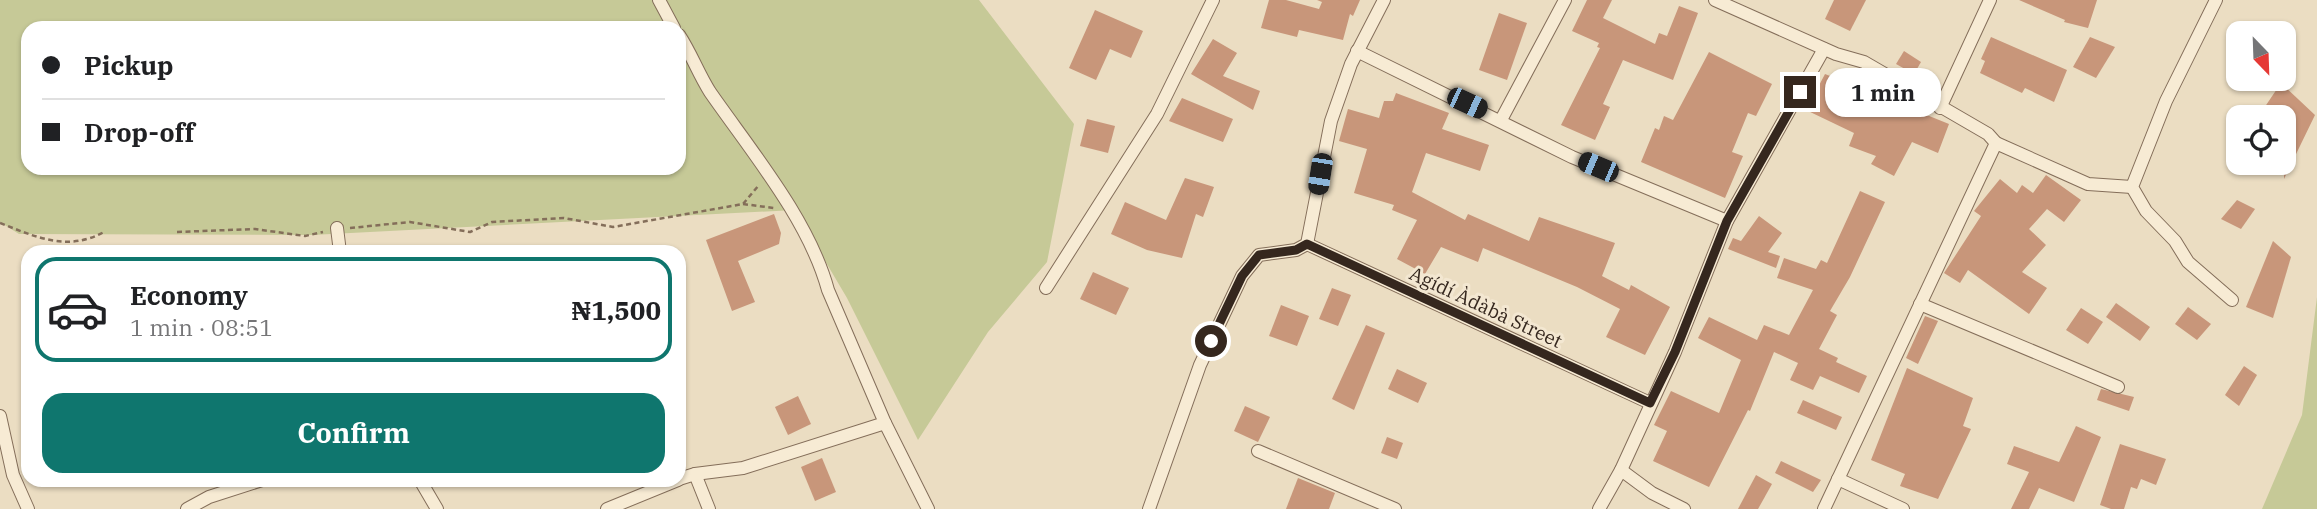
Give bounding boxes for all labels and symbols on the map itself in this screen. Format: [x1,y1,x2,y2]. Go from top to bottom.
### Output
north arrow [2226,21,2296,91]
callout: 1 min [1825,68,1940,116]
route end [1784,76,1816,108]
car [1444,85,1491,121]
car [1575,149,1622,185]
car [1307,152,1334,196]
street label: Agídí Àdàbà Street [1406,261,1566,353]
route start [1195,325,1227,357]

